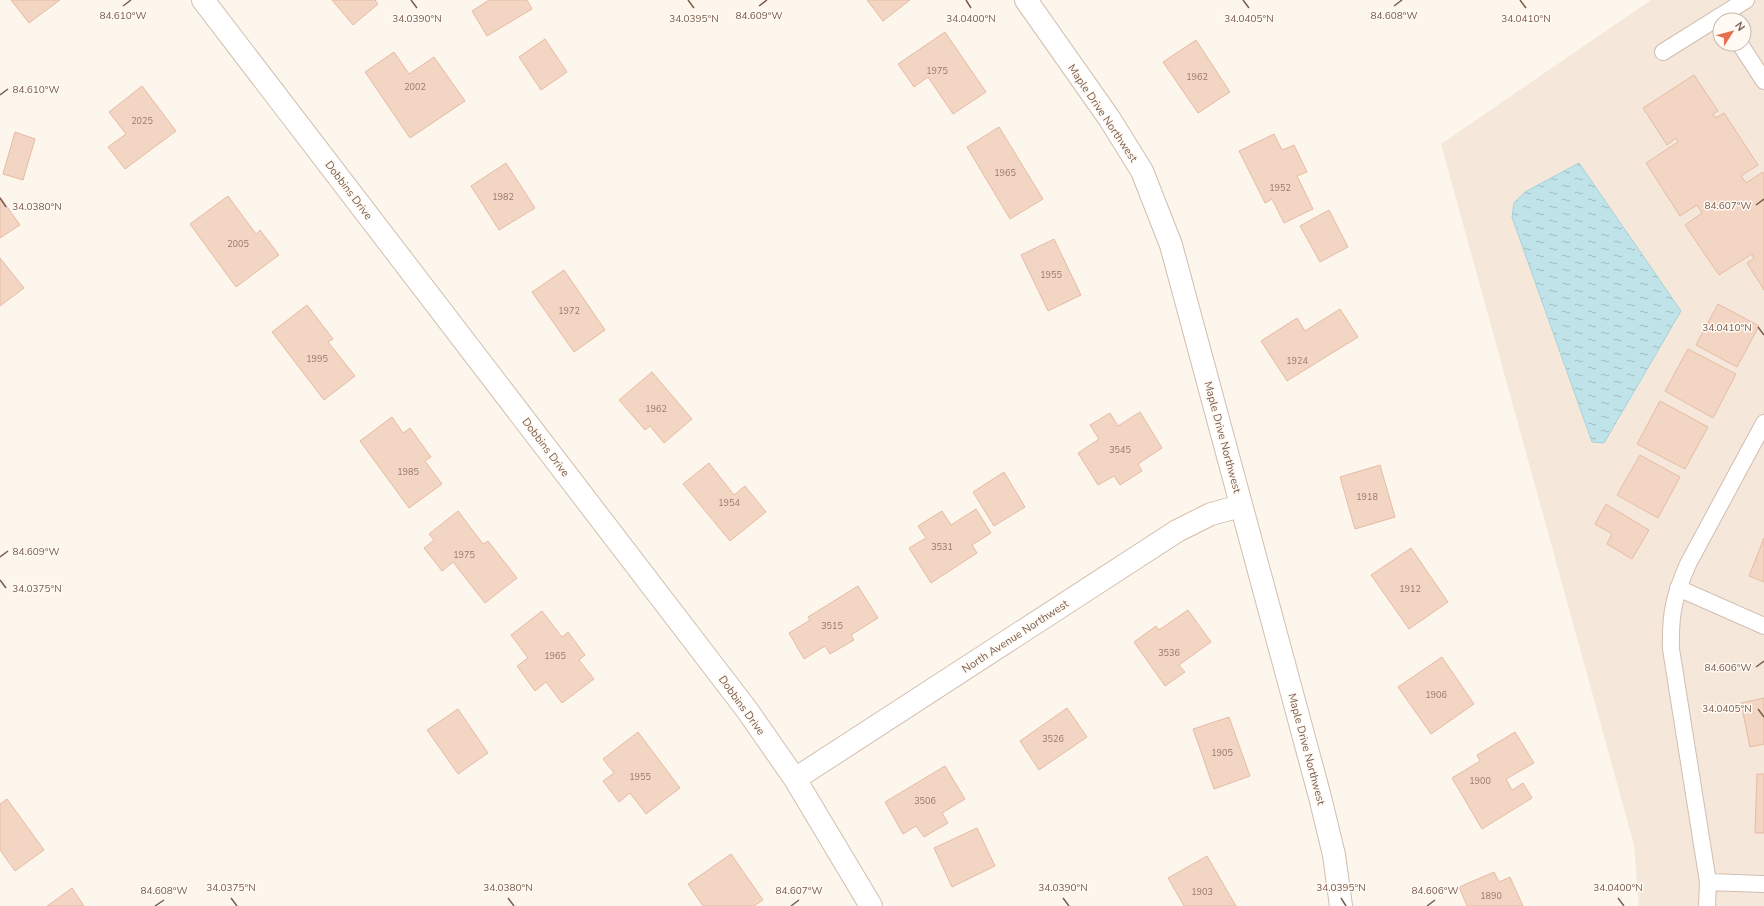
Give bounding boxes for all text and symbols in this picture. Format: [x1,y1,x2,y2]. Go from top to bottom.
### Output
text: 84.610°W [99,9,147,23]
text: 84.609°W [735,9,783,23]
text: 84.608°W [1370,9,1418,23]
text: 34.0390°N [392,12,442,26]
text: 34.0395°N [669,12,719,26]
text: 34.0400°N [946,12,996,26]
text: 34.0405°N [1224,12,1274,26]
text: 34.0410°N [1501,12,1551,26]
north arrow [1712,12,1752,52]
text: N [1731,19,1748,34]
street label: Maple Drive Northwest [1064,61,1141,165]
house number: 1975 [926,65,948,77]
house number: 1962 [1186,71,1208,83]
house number: 2002 [404,81,426,93]
text: 84.610°W [12,83,60,97]
house number: 2025 [131,115,153,127]
street label: Dobbins Drive [322,158,376,223]
house number: 1965 [994,167,1016,179]
house number: 1952 [1269,182,1291,194]
house number: 1982 [492,191,514,203]
text: 84.607°W [1704,199,1752,213]
text: 34.0380°N [12,200,62,214]
house number: 2005 [227,238,249,250]
house number: 1955 [1040,269,1062,281]
house number: 1972 [558,305,580,317]
text: 34.0410°N [1702,321,1752,335]
house number: 1995 [306,353,328,365]
house number: 1924 [1286,355,1308,367]
street label: Maple Drive Northwest [1200,380,1245,495]
house number: 1962 [645,403,667,415]
street label: Dobbins Drive [519,415,573,480]
house number: 3545 [1109,444,1131,456]
house number: 1985 [397,466,419,478]
house number: 1918 [1356,491,1378,503]
house number: 1954 [718,497,740,509]
house number: 3531 [931,541,953,553]
text: 84.609°W [12,545,60,559]
house number: 1975 [453,549,475,561]
text: 34.0375°N [12,582,62,596]
house number: 1912 [1399,583,1421,595]
street label: North Avenue Northwest [959,596,1072,677]
house number: 3515 [821,620,843,632]
house number: 3536 [1158,647,1180,659]
house number: 1965 [544,650,566,662]
text: 84.606°W [1704,661,1752,675]
street label: Dobbins Drive [715,673,768,738]
house number: 1906 [1425,689,1447,701]
street label: Maple Drive Northwest [1284,692,1329,807]
text: 34.0405°N [1702,702,1752,716]
house number: 3526 [1042,733,1064,745]
house number: 1905 [1211,747,1233,759]
house number: 1955 [629,771,651,783]
house number: 1900 [1469,775,1491,787]
house number: 3506 [914,795,936,807]
text: 34.0375°N [206,881,256,895]
text: 34.0380°N [483,881,533,895]
text: 34.0390°N [1038,881,1088,895]
text: 34.0395°N [1316,881,1366,895]
text: 34.0400°N [1593,881,1643,895]
text: 84.608°W [140,884,188,898]
text: 84.607°W [775,884,823,898]
text: 84.606°W [1411,884,1459,898]
house number: 1903 [1191,886,1213,898]
house number: 1890 [1480,890,1502,902]

